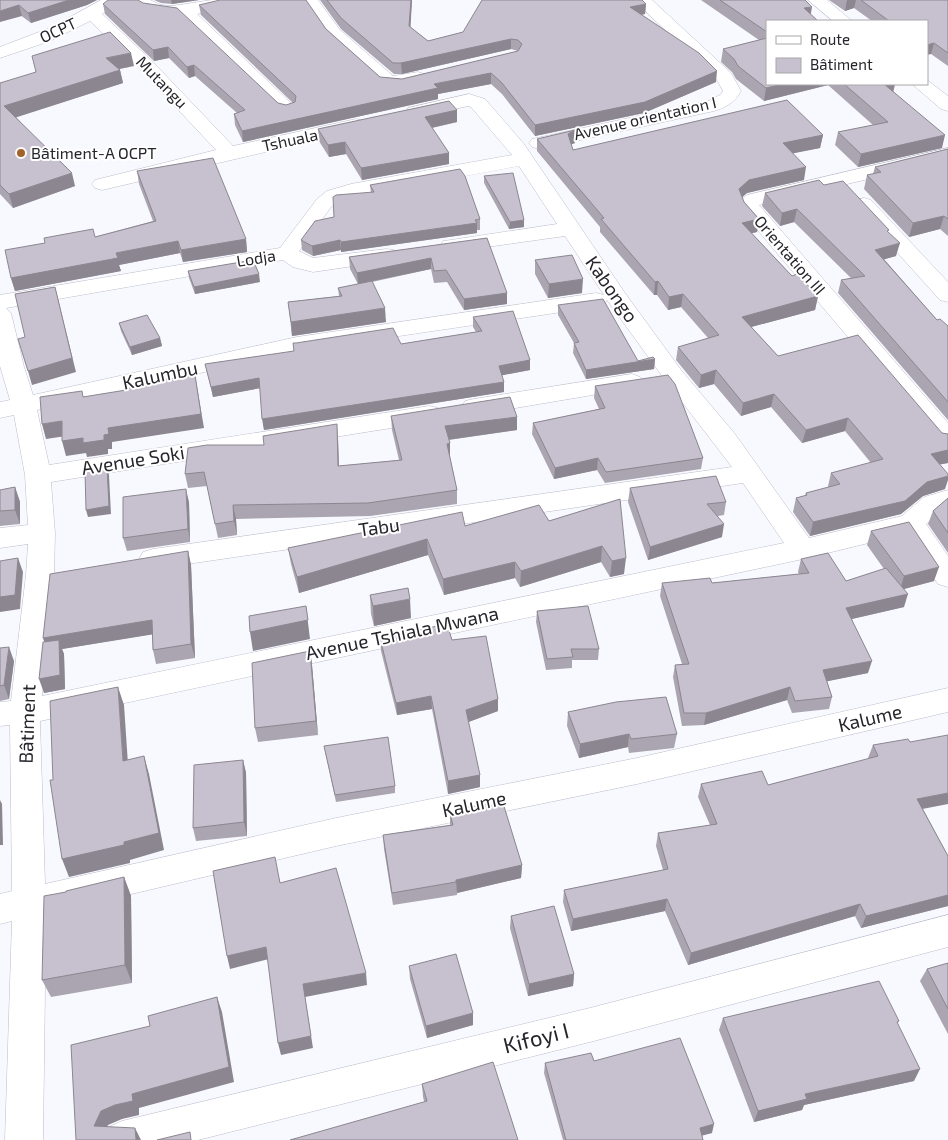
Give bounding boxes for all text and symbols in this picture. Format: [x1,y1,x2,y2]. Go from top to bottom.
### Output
street label: OCPT [36,13,79,46]
legend [766,20,928,85]
text: Route [810,30,850,48]
street label: Mutangu [133,52,192,112]
text: Bâtiment [810,55,873,73]
street label: Avenue orientation I [572,92,718,143]
street label: Tshuala [260,124,320,155]
place label: Bâtiment-A OCPT [31,143,157,162]
marker: Bâtiment-A OCPT [15,147,27,159]
street label: Orientation III [751,211,830,298]
street label: Lodja [235,245,277,271]
street label: Kabongo [581,251,644,326]
street label: Kalumbu [120,355,200,394]
street label: Avenue Soki [80,440,186,479]
street label: Tabu [357,512,401,541]
street label: Avenue Tshiala Mwana [303,601,501,664]
street label: Bâtiment [14,684,39,764]
street label: Kalume [836,699,904,736]
street label: Kalume [440,786,508,822]
street label: Kifoyi I [500,1016,571,1058]

